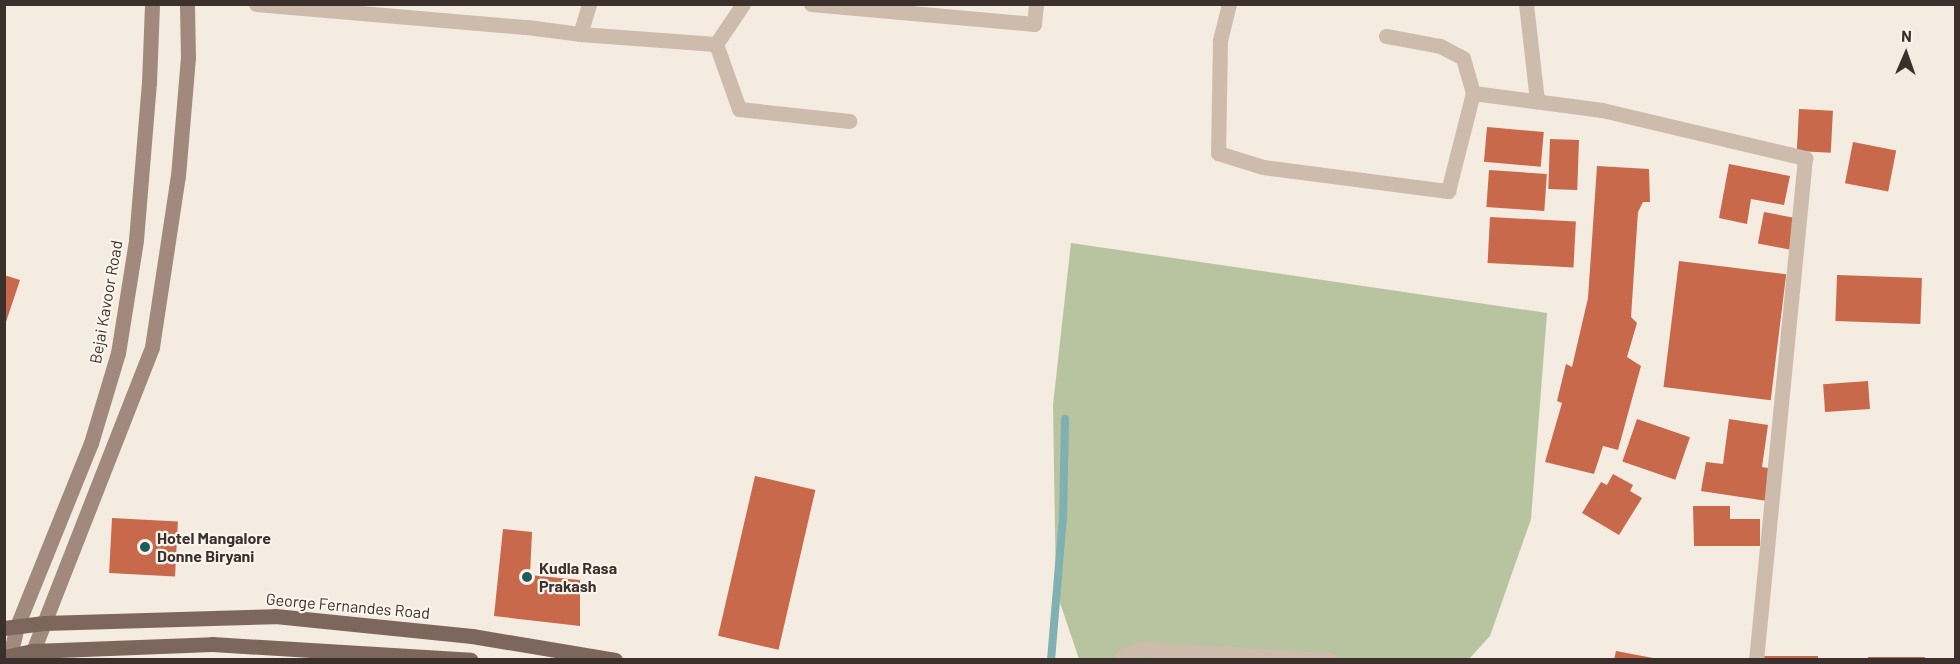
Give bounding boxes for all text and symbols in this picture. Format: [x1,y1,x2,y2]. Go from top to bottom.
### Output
north arrow [1876,24,1936,84]
text: N [1901,26,1912,45]
street label: Bejai Kavoor Road [86,239,126,365]
place label: Hotel Mangalore Donne Biryani [157,528,271,566]
marker: Hotel Mangalore Donne Biryani [138,540,152,554]
place label: Kudla Rasa Prakash [539,558,617,596]
marker: Kudla Rasa Prakash [520,570,534,584]
street label: George Fernandes Road [265,589,431,623]

